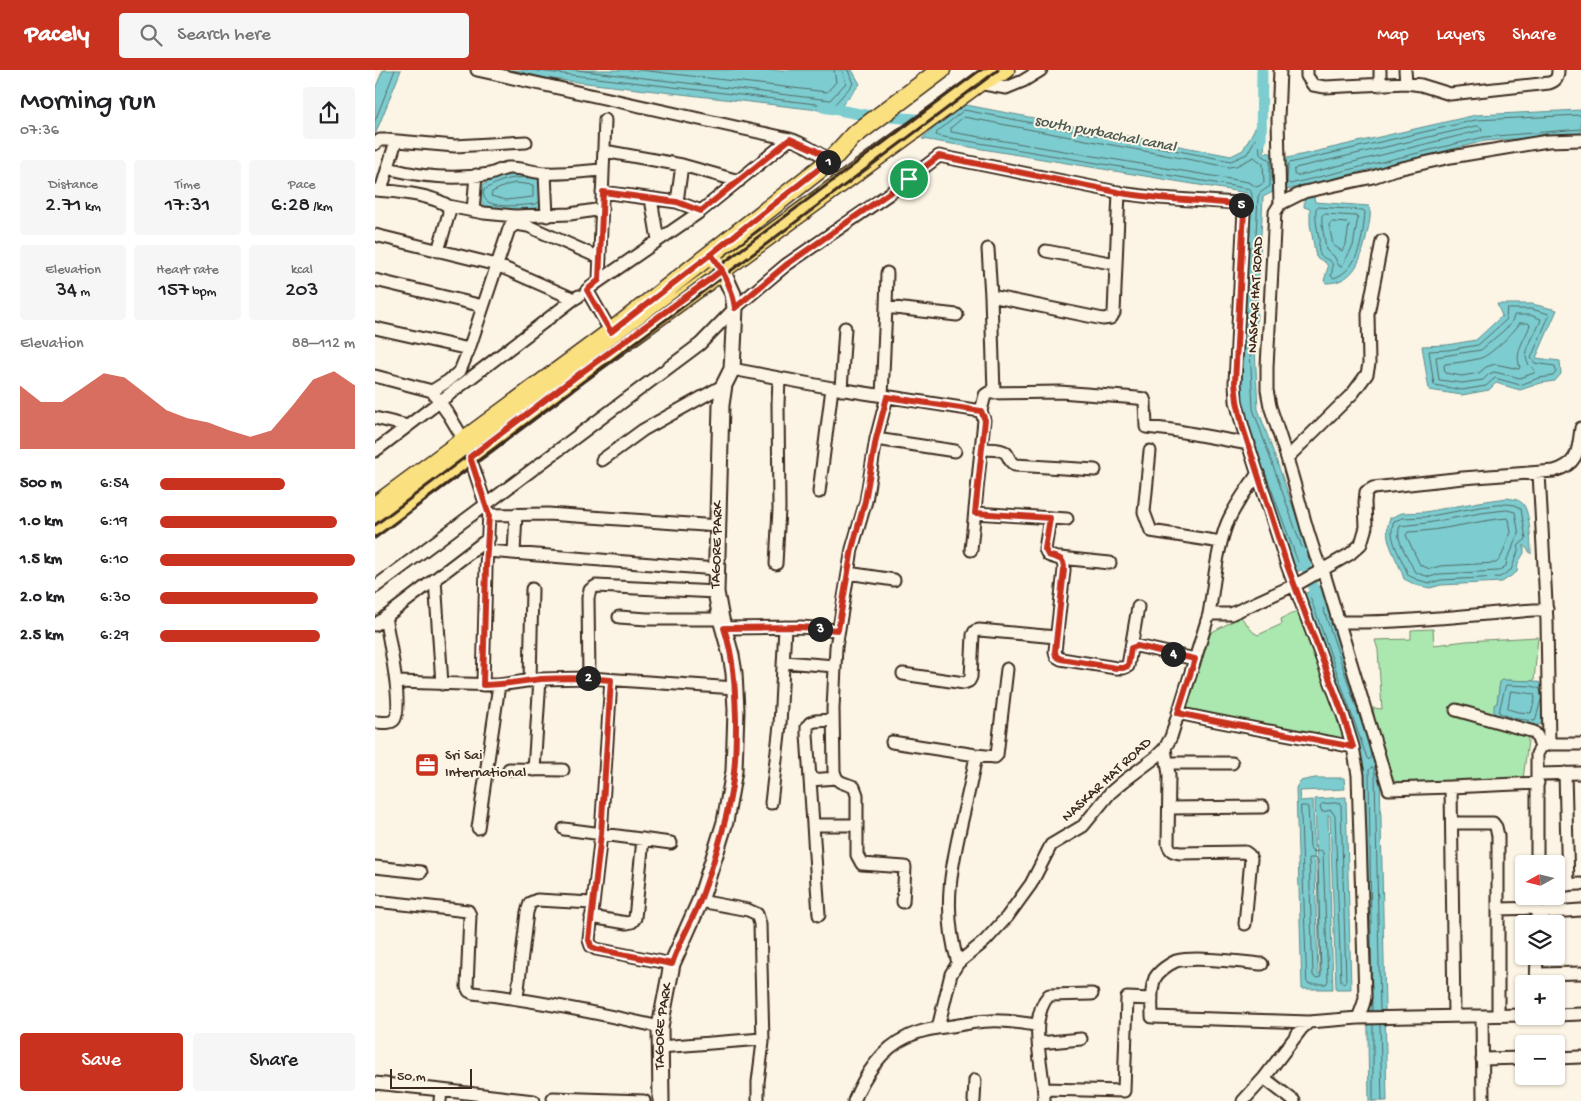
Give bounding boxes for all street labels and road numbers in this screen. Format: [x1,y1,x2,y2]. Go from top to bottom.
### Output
street label: NASKAR HAT ROAD [1244,236,1268,354]
street label: TAGORE PARK [707,499,727,590]
street label: NASKAR HAT ROAD [1058,734,1156,826]
street label: TAGORE PARK [651,980,678,1071]

